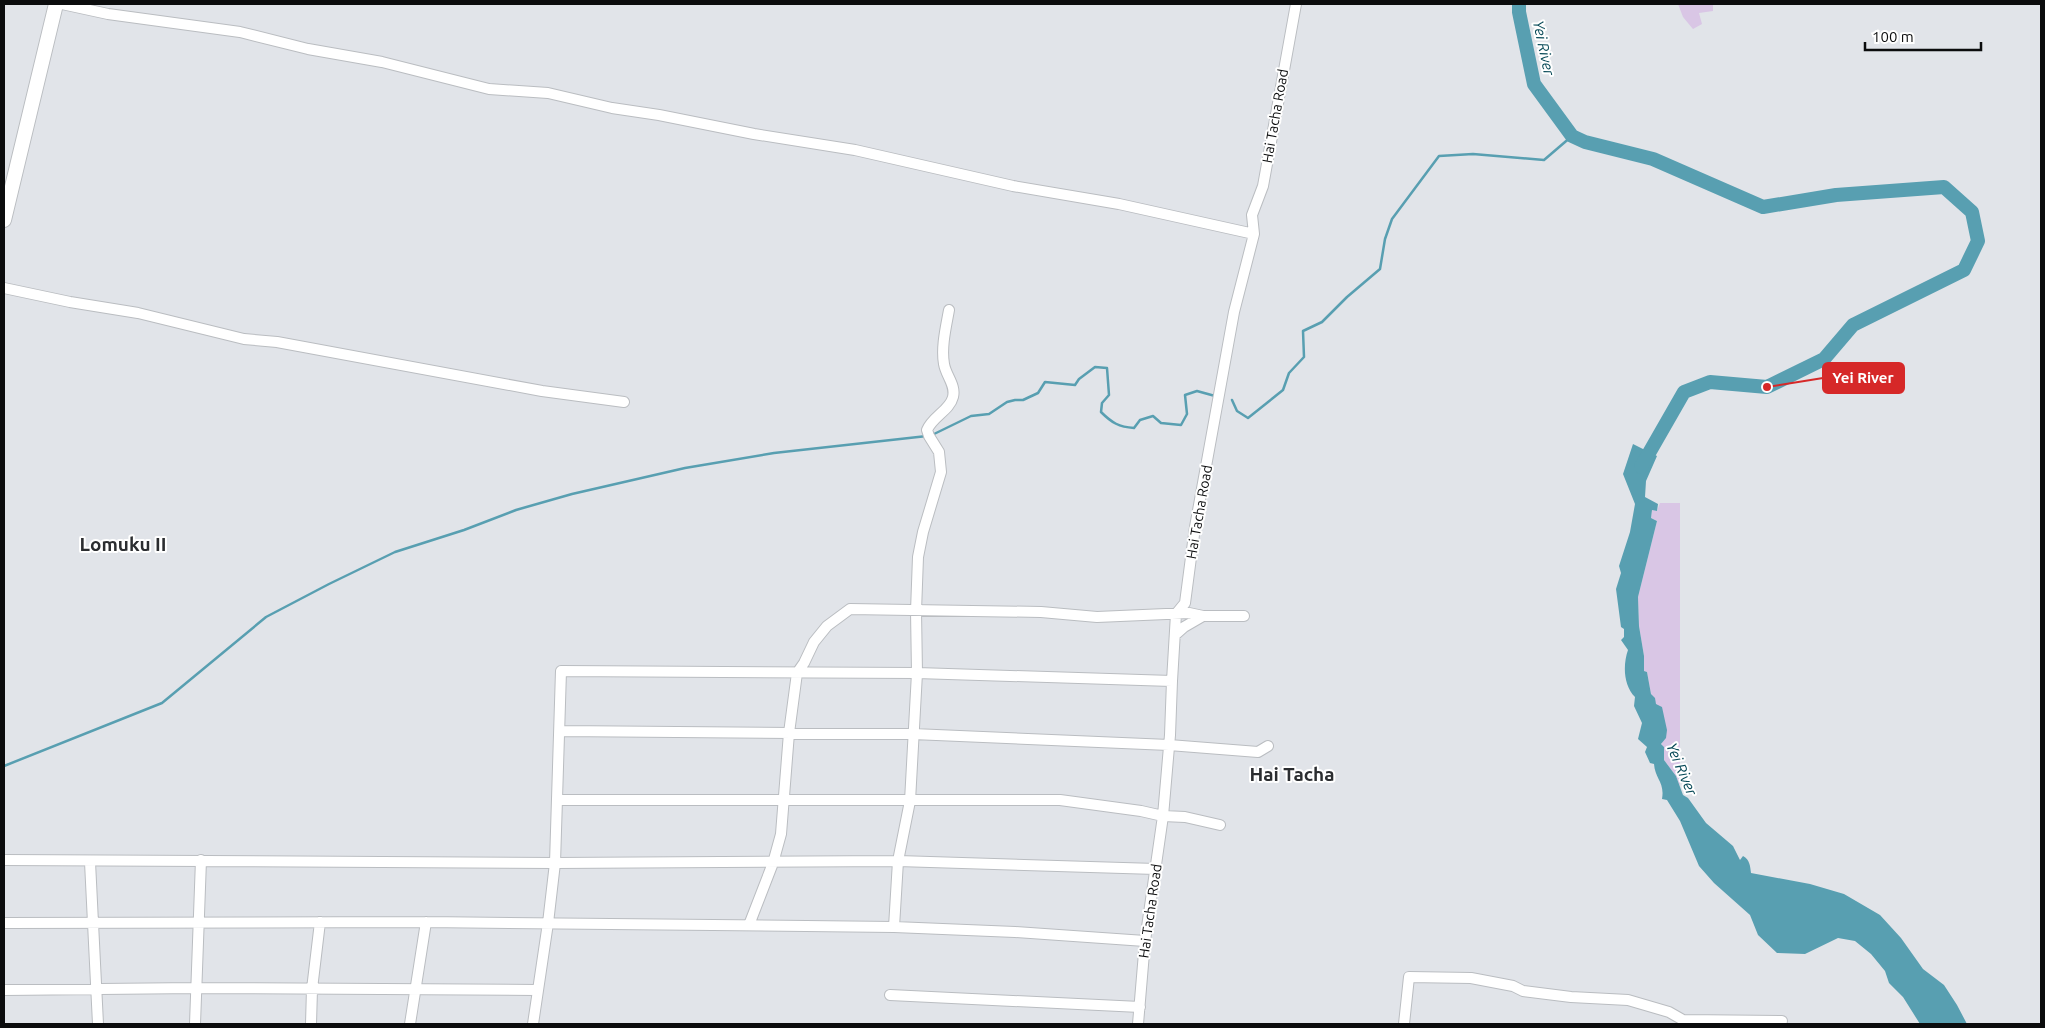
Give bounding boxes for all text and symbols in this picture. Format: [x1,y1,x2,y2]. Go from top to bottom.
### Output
water label: Yei River [1530,19,1558,78]
scale bar [1865,20,1981,52]
text: 100 m [1872,28,1914,45]
street label: Hai Tacha Road [1259,68,1291,164]
callout: Yei River [1823,363,1904,393]
text: Yei River [1832,369,1894,386]
street label: Hai Tacha Road [1183,464,1215,560]
district label: Lomuku II [80,533,166,555]
water label: Yei River [1663,740,1701,799]
district label: Hai Tacha [1249,763,1335,785]
street label: Hai Tacha Road [1135,863,1165,959]

